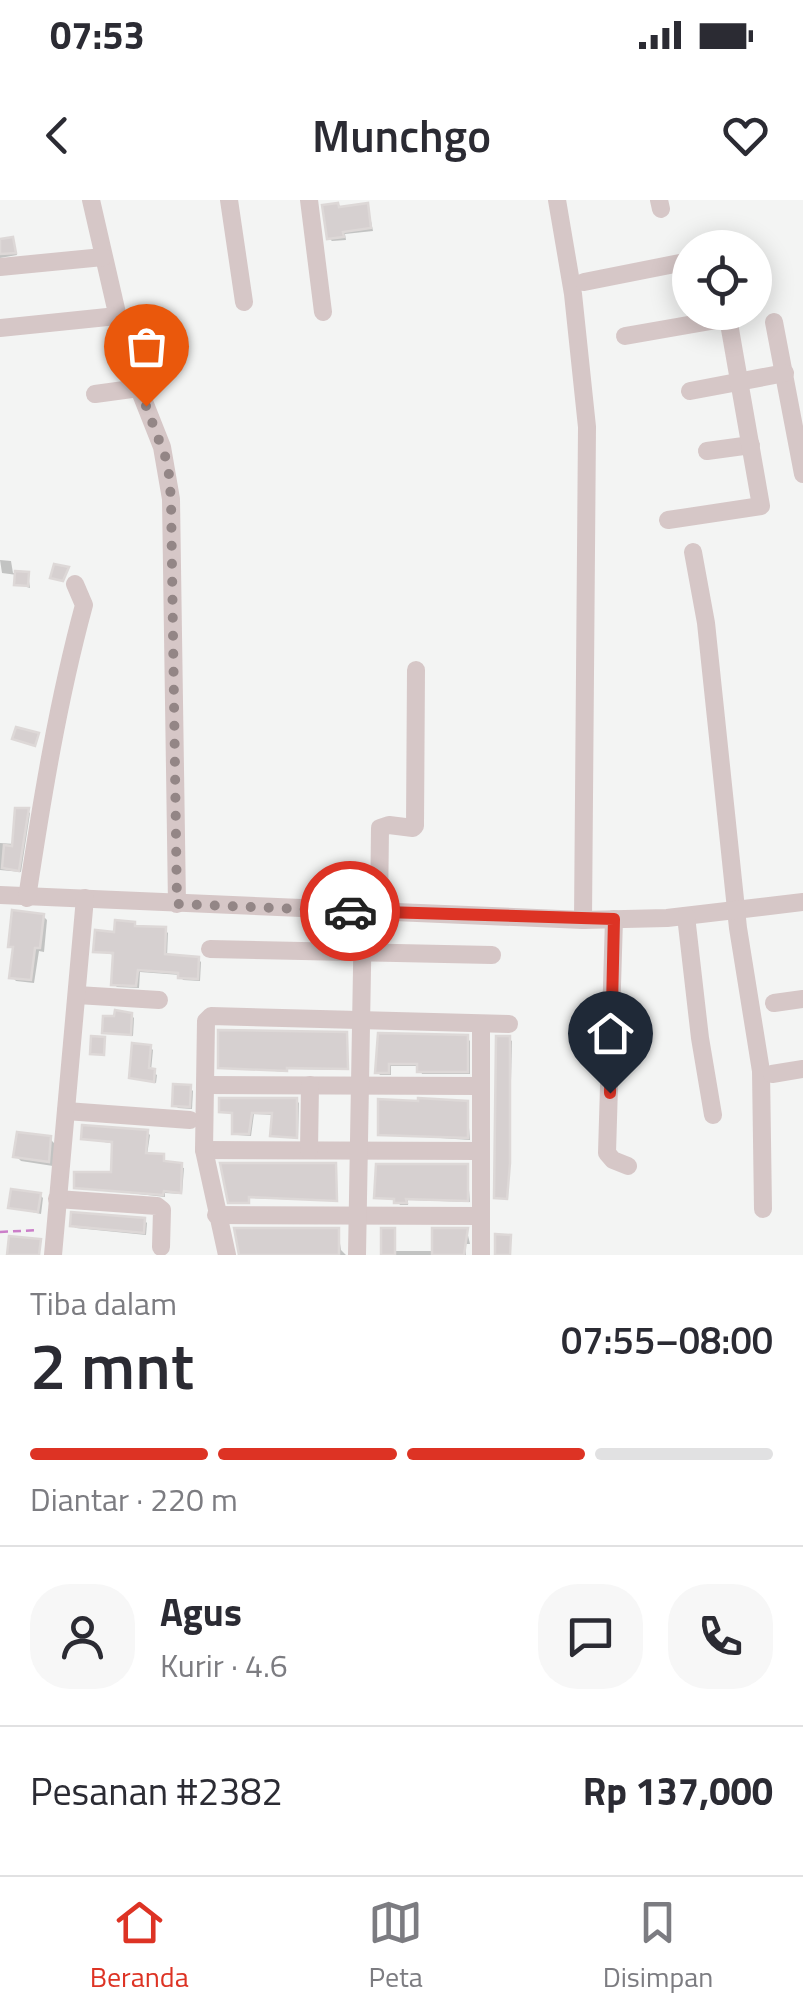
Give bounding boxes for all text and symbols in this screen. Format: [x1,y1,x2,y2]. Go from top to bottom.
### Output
text: 07:53 [50,6,145,64]
text: Munchgo [312,101,491,169]
icon: back [30,108,85,163]
icon: heart [718,108,773,163]
map controls [672,230,772,330]
button: locate [672,230,772,330]
pin [104,304,189,407]
icon: bag [119,319,174,374]
courier [300,861,400,961]
icon: car [323,884,378,939]
pin [568,991,653,1094]
icon: home [583,1006,638,1061]
text: Tiba dalam [30,1279,177,1327]
text: 07:55–08:00 [561,1311,773,1369]
text: 2 mnt [30,1315,194,1414]
text: Diantar · 220 m [30,1475,238,1523]
text: Agus [160,1583,242,1641]
button: person [30,1584,135,1689]
button: chat [538,1584,643,1689]
button: phone [668,1584,773,1689]
text: Kurir · 4.6 [160,1641,288,1689]
text: Pesanan #2382 [30,1762,283,1820]
text: Rp 137,000 [583,1762,773,1820]
tab: Beranda [90,1895,189,1998]
tab: Peta [368,1895,423,1998]
tab: Disimpan [603,1895,713,1998]

